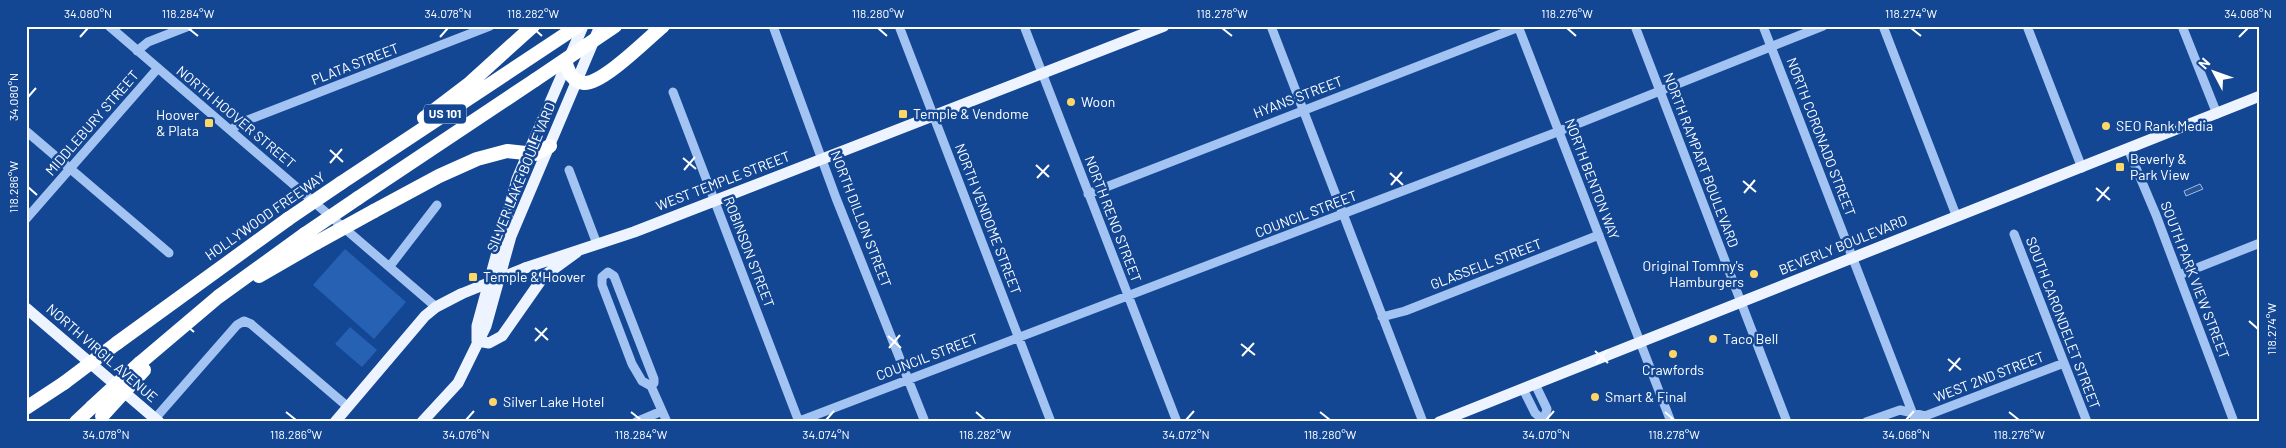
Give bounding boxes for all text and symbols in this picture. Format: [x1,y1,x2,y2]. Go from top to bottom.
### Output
text: 34.080°N [64,6,112,20]
text: 118.284°W [162,6,215,20]
text: 34.078°N [424,6,472,20]
text: 118.282°W [507,6,560,20]
text: 118.280°W [852,6,905,20]
text: 118.278°W [1196,6,1248,20]
text: 118.276°W [1541,6,1593,20]
text: 118.274°W [1885,6,1937,20]
text: 34.068°N [2224,6,2272,20]
street label: PLATA STREET [309,39,401,88]
north arrow [2188,48,2238,98]
text: N [2194,54,2213,72]
street label: NORTH CORONADO STREET [1783,55,1860,219]
street label: NORTH HOOVER STREET [173,62,299,171]
street label: MIDDLEBURY STREET [41,67,142,179]
street label: NORTH RAMPART BOULEVARD [1660,70,1743,250]
street label: HYANS STREET [1251,72,1345,121]
text: 34.080°N [6,73,20,121]
place label: Woon [1081,93,1115,110]
marker: Woon [1065,96,1077,108]
street label: SILVER LAKE BOULEVARD [483,99,558,254]
road number: US 101 [424,105,466,124]
place label: Temple & Vendome [913,105,1029,122]
place label: Hoover & Plata [156,106,199,139]
marker: Temple & Vendome [897,108,909,120]
street label: NORTH BENTON WAY [1562,116,1623,242]
marker: Hoover & Plata [203,117,215,129]
place label: SEO Rank Media [2116,117,2213,134]
marker: SEO Rank Media [2100,120,2112,132]
street label: NORTH VENDOME STREET [952,141,1025,297]
street label: WEST TEMPLE STREET [653,147,792,214]
street label: NORTH DILLON STREET [828,148,895,290]
place label: Beverly & Park View [2130,150,2190,183]
street label: NORTH RENO STREET [1082,153,1145,284]
text: 118.286°W [6,161,20,213]
marker: Beverly & Park View [2114,161,2126,173]
street label: HOLLYWOOD FREEWAY [202,168,328,263]
street label: COUNCIL STREET [1252,186,1359,241]
street label: ROBINSON STREET [720,194,778,310]
street label: SOUTH PARK VIEW STREET [2158,199,2233,361]
street label: BEVERLY BOULEVARD [1776,211,1909,278]
street label: GLASSELL STREET [1428,234,1544,293]
street label: SOUTH CARONDELET STREET [2023,234,2104,411]
place label: Original Tommy's Hamburgers [1643,257,1744,290]
place label: Temple & Hoover [483,268,585,285]
marker: Original Tommy's Hamburgers [1748,268,1760,280]
marker: Temple & Hoover [467,271,479,283]
street label: NORTH VIRGIL AVENUE [43,300,161,405]
text: 118.274°W [2264,303,2278,355]
street label: COUNCIL STREET [873,329,980,384]
place label: Taco Bell [1723,330,1778,347]
marker: Taco Bell [1707,333,1719,345]
marker: Crawfords [1667,348,1679,360]
street label: WEST 2ND STREET [1931,348,2046,405]
place label: Crawfords [1642,361,1704,378]
place label: Smart & Final [1605,388,1687,405]
marker: Smart & Final [1589,391,1601,403]
place label: Silver Lake Hotel [503,393,604,410]
marker: Silver Lake Hotel [487,396,499,408]
text: 34.078°N [82,427,130,441]
text: 118.286°W [270,427,322,441]
text: 34.076°N [442,427,490,441]
text: 118.284°W [615,427,668,441]
text: 34.074°N [802,427,850,441]
text: 118.282°W [959,427,1012,441]
text: 34.072°N [1162,427,1210,441]
text: 118.280°W [1304,427,1357,441]
text: 34.070°N [1522,427,1570,441]
text: 118.278°W [1648,427,1700,441]
text: 34.068°N [1882,427,1930,441]
text: 118.276°W [1993,427,2045,441]

